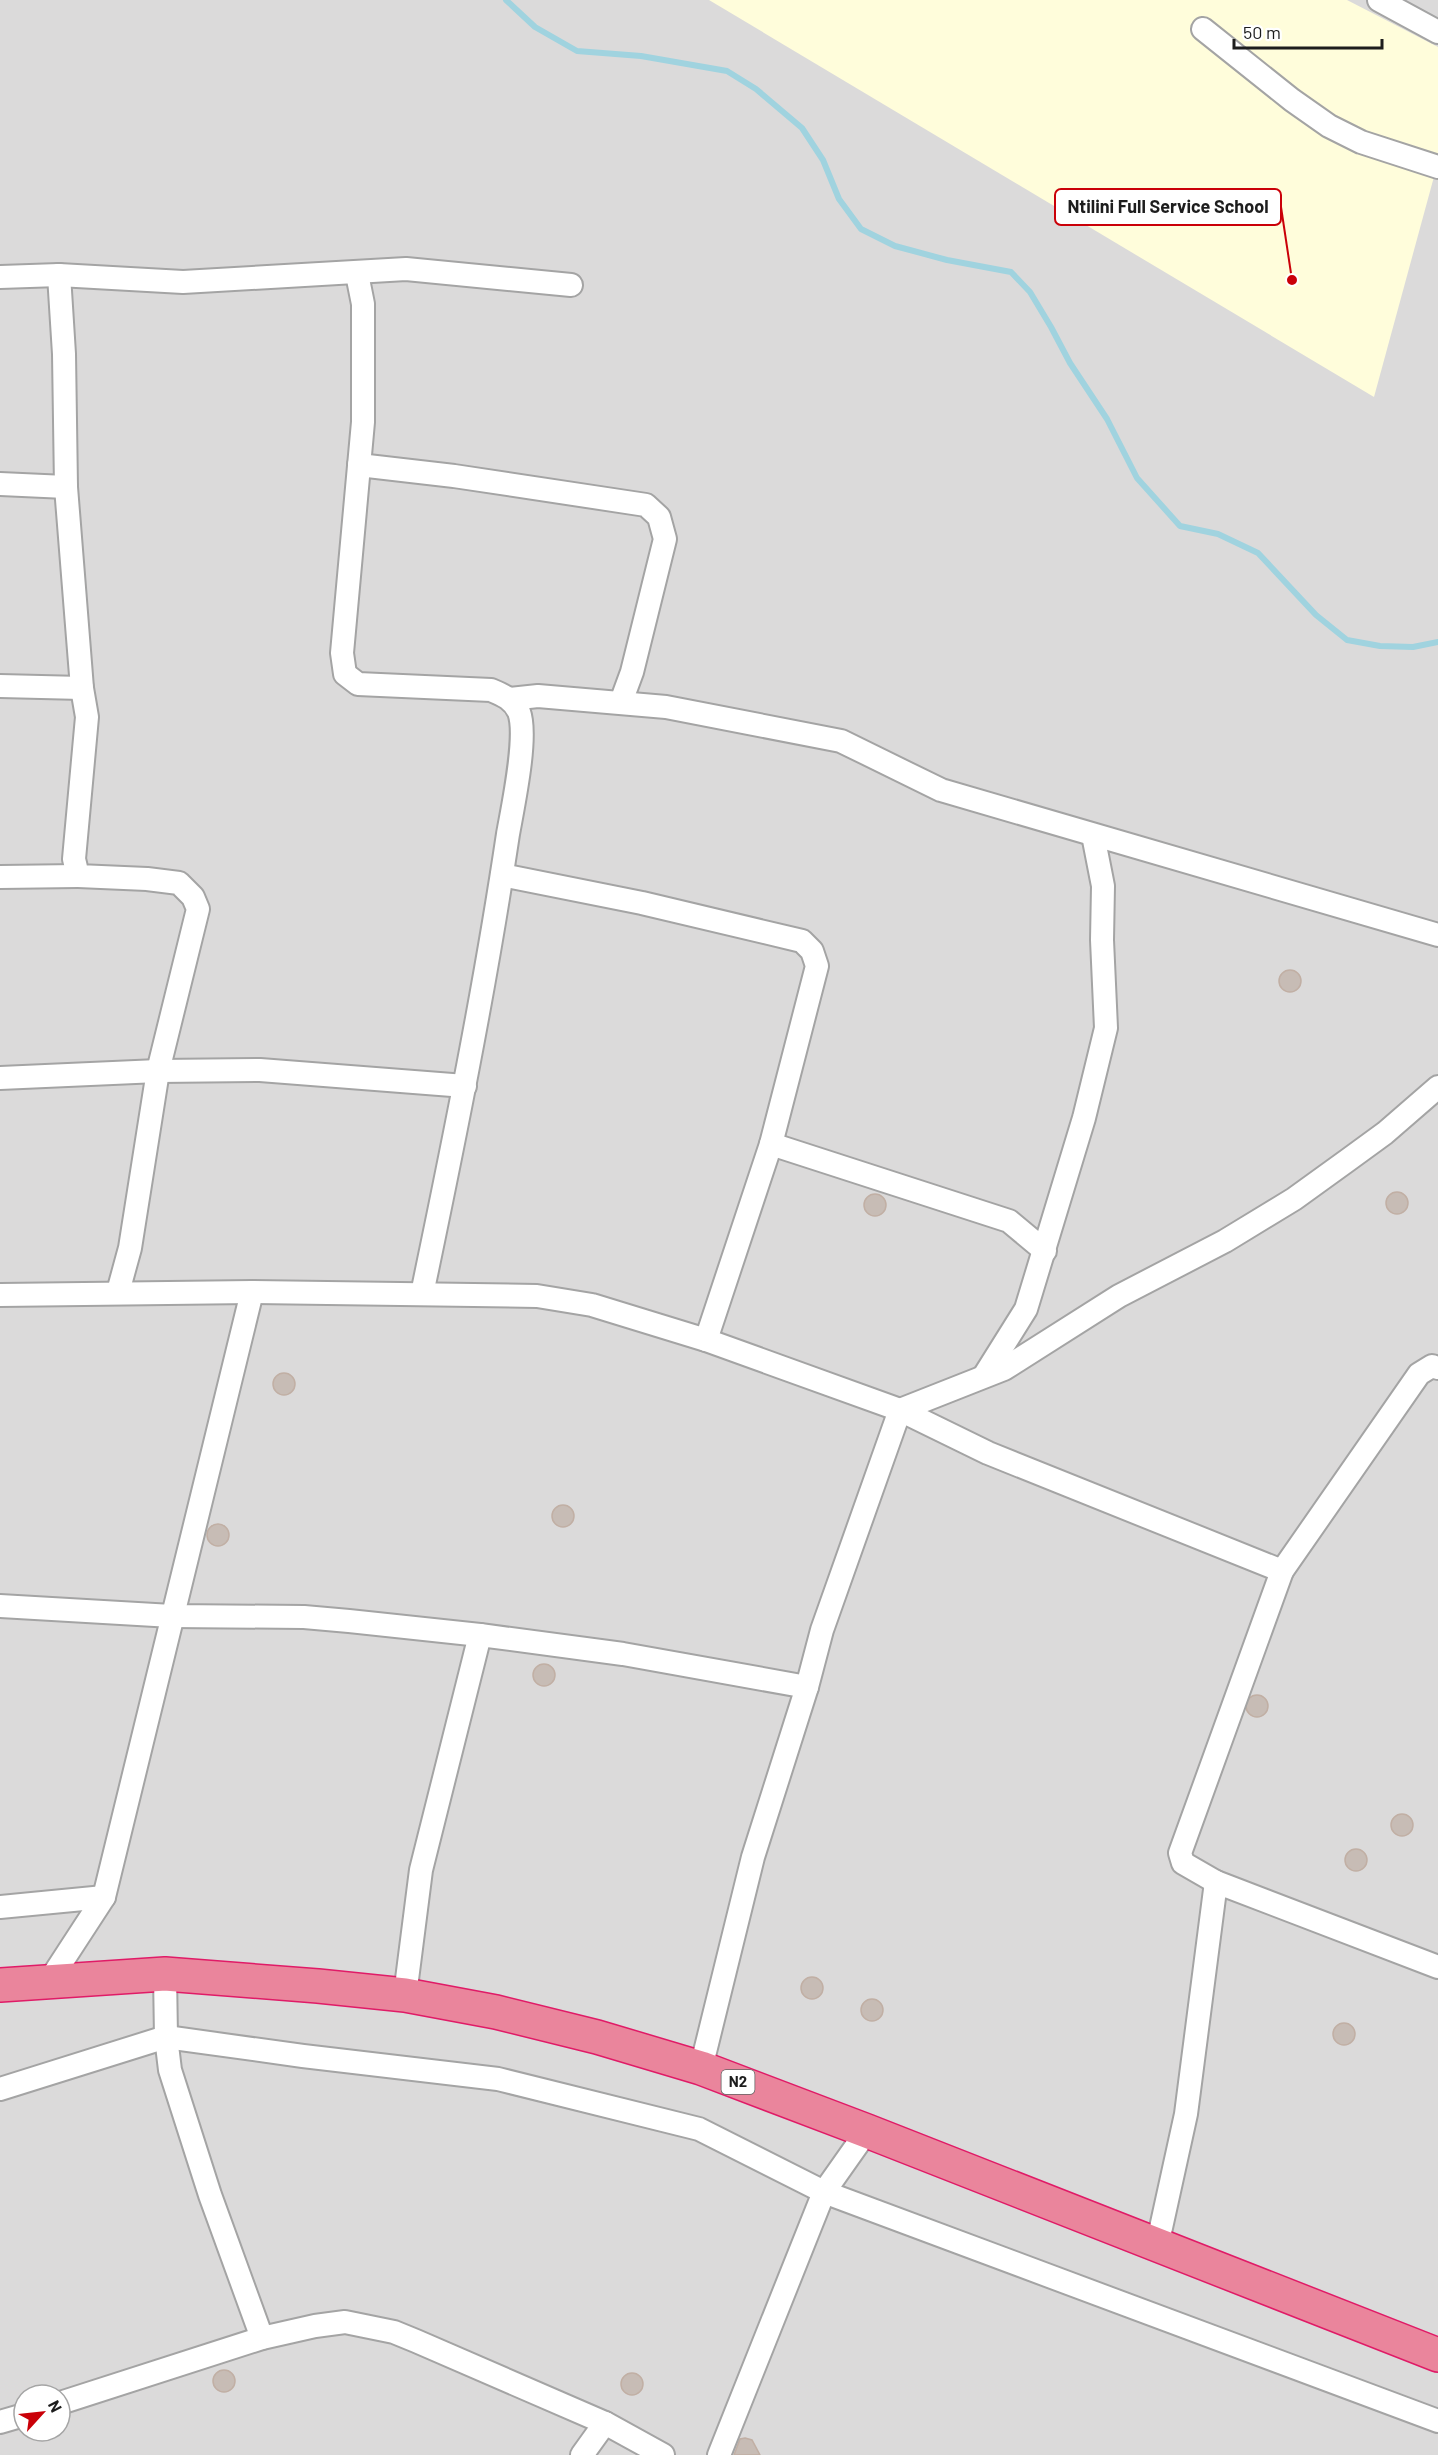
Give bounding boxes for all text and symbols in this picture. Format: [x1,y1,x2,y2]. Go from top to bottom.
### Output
scale bar [1234,12,1382,50]
text: 50 m [1243,21,1281,43]
callout: Ntilini Full Service School [1055,189,1281,225]
text: Ntilini Full Service School [1067,195,1269,217]
road number: N2 [722,2070,754,2094]
north arrow [12,2383,72,2443]
text: N [45,2397,67,2415]

